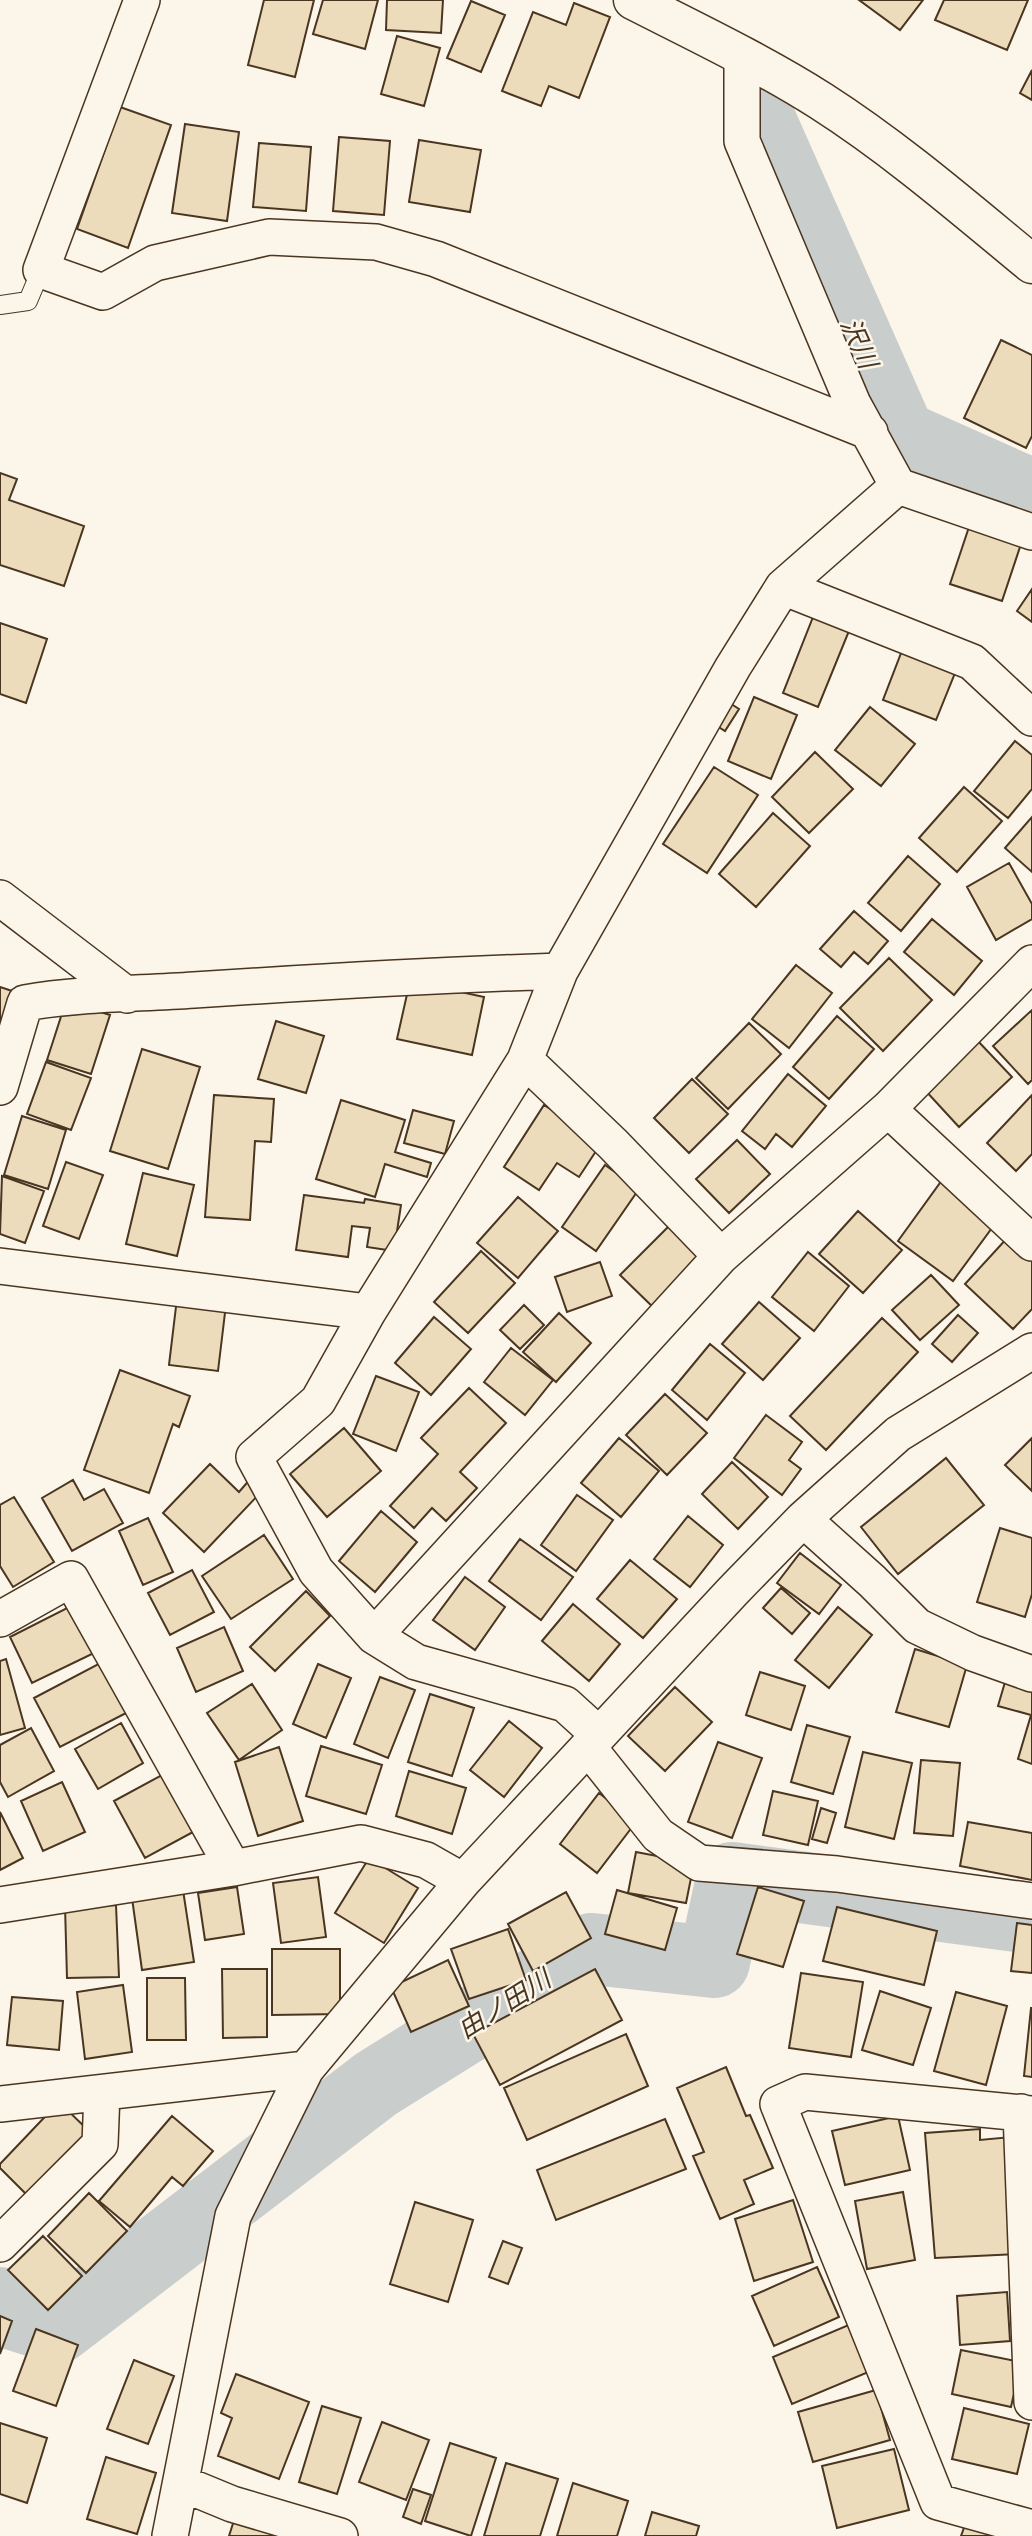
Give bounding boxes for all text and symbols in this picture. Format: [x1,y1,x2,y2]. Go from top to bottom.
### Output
water label: 沢川 [835,313,885,376]
water label: 由ノ田川 [451,1961,559,2044]

